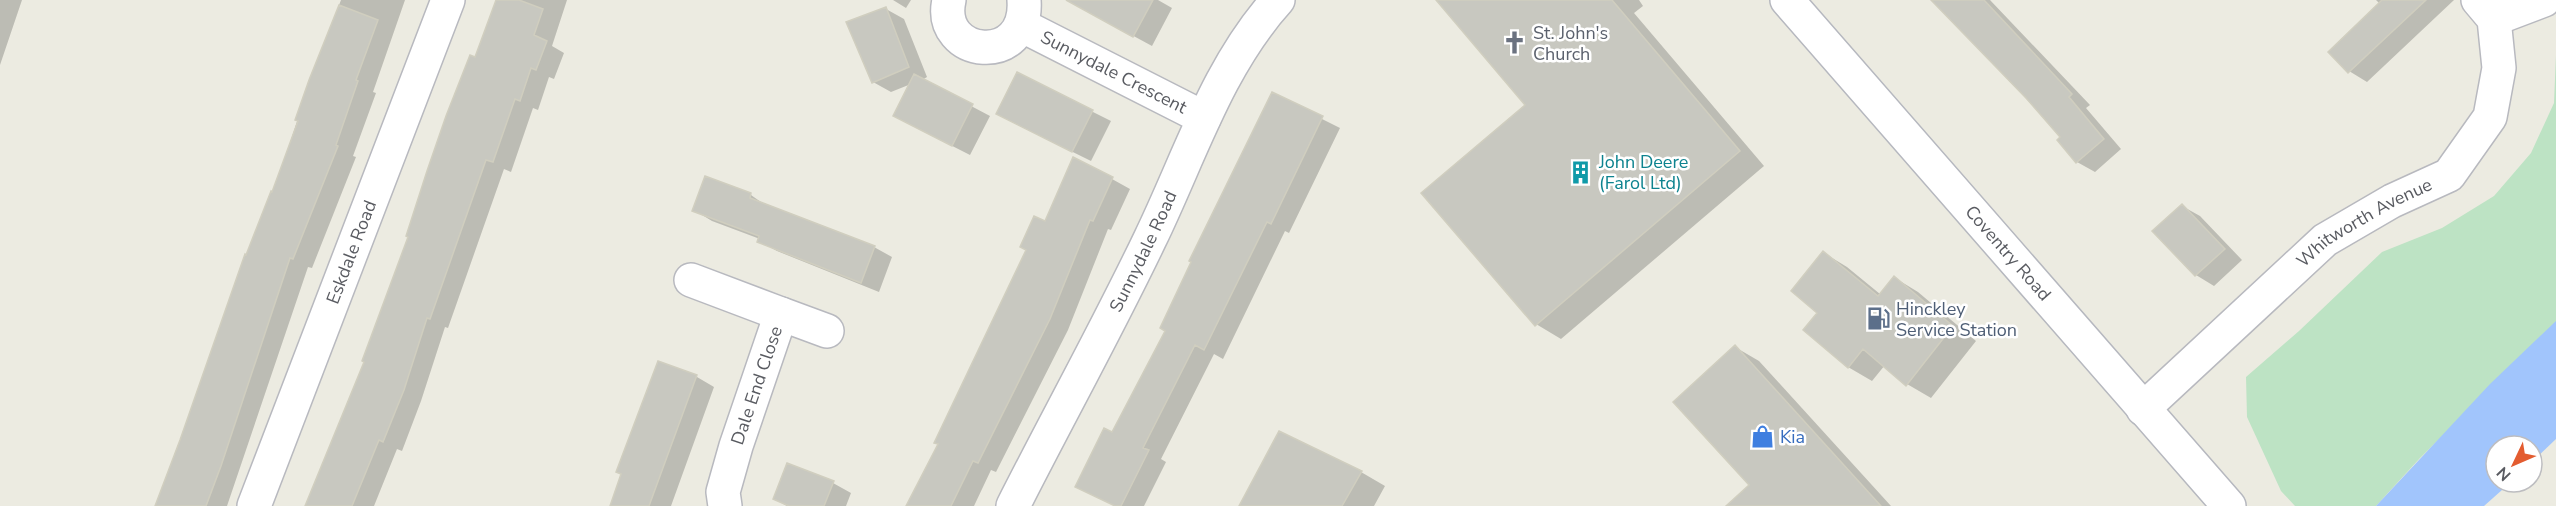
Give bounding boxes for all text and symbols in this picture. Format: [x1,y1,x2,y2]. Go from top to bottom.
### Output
place label: St. John's Church [1533,21,1608,66]
street label: Sunnydale Crescent [1036,25,1192,120]
church icon: St. John's Church [1502,30,1528,56]
place label: John Deere (Farol Ltd) [1598,150,1688,195]
building icon: John Deere (Farol Ltd) [1568,159,1594,185]
street label: Whitworth Avenue [2291,172,2436,273]
street label: Sunnydale Road [1104,187,1183,316]
street label: Eskdale Road [321,197,382,307]
street label: Coventry Road [1960,200,2056,306]
place label: Hinckley Service Station [1896,297,2017,342]
fuel station icon: Hinckley Service Station [1865,306,1891,332]
street label: Dale End Close [725,323,788,448]
shop icon: Kia [1749,424,1775,450]
place label: Kia [1780,425,1805,449]
north arrow [2484,434,2544,494]
text: N [2492,462,2516,486]

